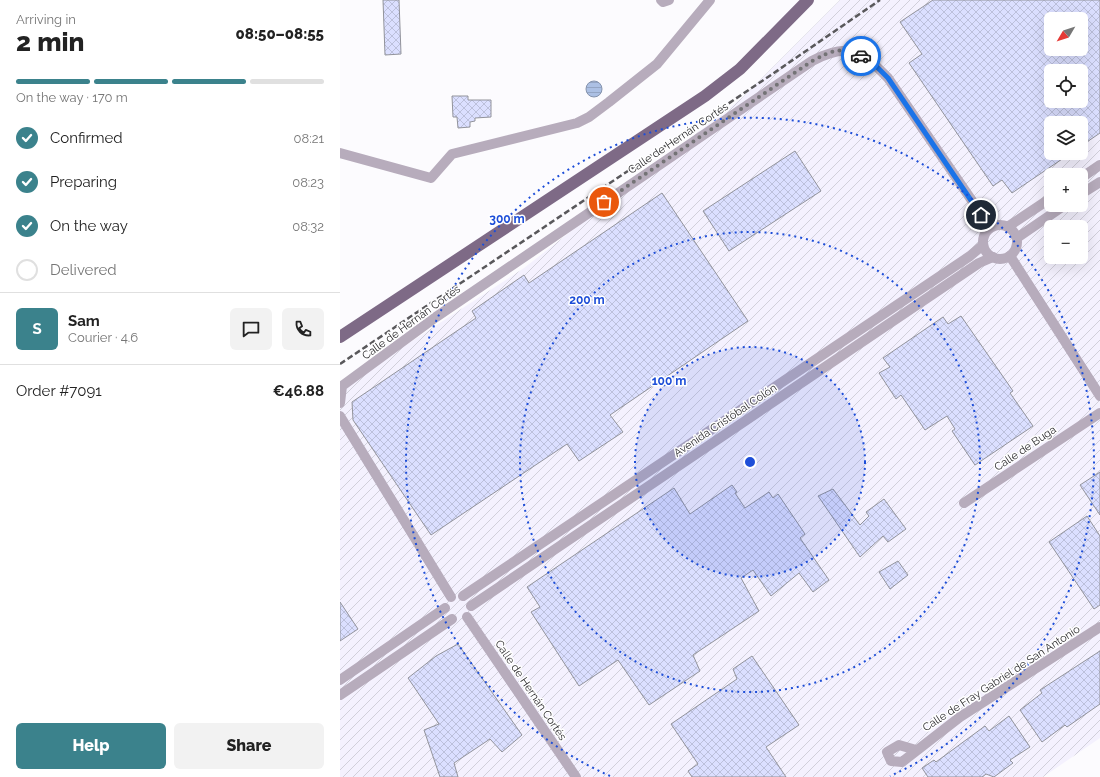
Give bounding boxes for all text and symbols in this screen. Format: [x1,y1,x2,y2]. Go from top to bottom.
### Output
text: Arriving in [16,12,76,27]
north arrow [1044,12,1088,56]
map controls [1044,12,1088,264]
text: 08:50–08:55 [236,25,324,43]
text: 2 min [16,27,84,57]
courier [841,36,881,76]
icon: car [850,45,872,67]
button: locate [1044,64,1088,108]
text: On the way · 170 m [16,90,128,105]
street label: Calle de Hernán Cortés [626,100,731,177]
button: layers [1044,116,1088,160]
icon: check [16,127,38,149]
text: Confirmed [50,129,123,147]
text: 08:21 [294,131,324,146]
button: + [1044,168,1088,212]
icon: check [16,171,38,193]
text: Preparing [50,173,117,191]
text: 08:23 [292,175,324,190]
pin [587,185,621,219]
icon: bag [593,191,615,213]
pin [964,198,998,232]
icon: home [970,204,992,226]
text: 300 m [489,212,525,226]
icon: check [16,215,38,237]
text: On the way [50,217,128,235]
text: 08:32 [292,219,324,234]
button: − [1044,220,1088,264]
text: Delivered [50,261,117,279]
street label: Calle de Hernán Cortés [360,282,463,362]
text: 200 m [569,293,605,307]
button: chat [230,308,272,350]
button: phone [282,308,324,350]
text: Sam [68,312,100,330]
text: S [32,320,42,338]
text: Courier · 4.6 [68,330,138,345]
text: 100 m [652,374,686,388]
street label: Avenida Cristóbal Colón [671,381,779,460]
text: Order #7091 [16,382,102,400]
text: €46.88 [273,382,324,400]
street label: Calle de Buga [992,423,1059,474]
centre of rings [743,455,757,469]
street label: Calle de Fray Gabriel de San Antonio [920,622,1083,734]
street label: Calle de Hernán Cortés [492,638,569,743]
button: Help [16,723,166,769]
button: Share [174,723,324,769]

